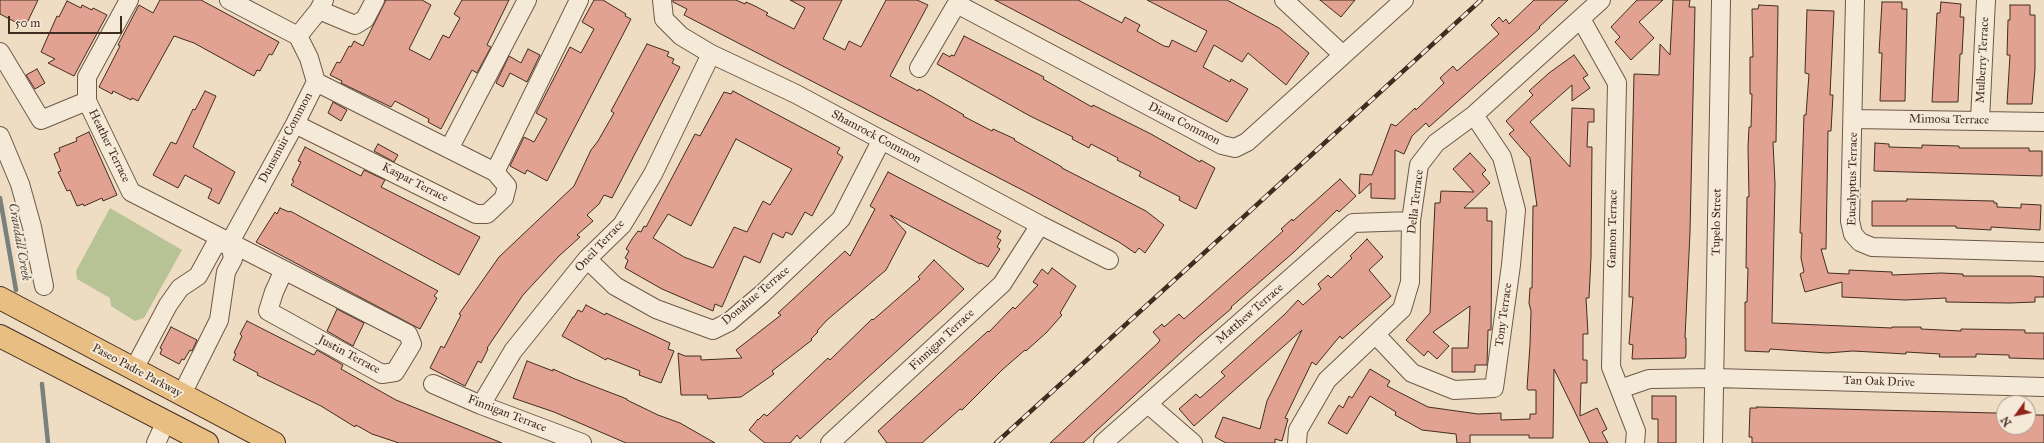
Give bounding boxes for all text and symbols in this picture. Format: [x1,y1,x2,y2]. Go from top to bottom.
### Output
scale bar [10,8,124,34]
text: 50 m [15,16,40,30]
street label: Mulberry Terrace [1974,17,1992,103]
street label: Dunsmuir Common [256,90,316,186]
street label: Diana Common [1146,100,1222,148]
street label: Heather Terrace [85,107,133,185]
street label: Shamrock Common [829,107,923,167]
street label: Mimosa Terrace [1909,112,1989,128]
street label: Eucalyptus Terrace [1845,132,1861,226]
street label: Kaspar Terrace [379,160,451,206]
street label: Della Terrace [1405,169,1427,235]
street label: Tupelo Street [1709,188,1725,256]
street label: Gannon Terrace [1605,190,1621,268]
water label: Crandall Creek [4,202,34,282]
street label: Oneil Terrace [572,217,628,275]
street label: Donahue Terrace [719,263,793,329]
street label: Matthew Terrace [1213,281,1287,347]
street label: Tony Terrace [1492,282,1516,348]
street label: Finnigan Terrace [907,306,977,374]
street label: Justin Terrace [315,333,383,377]
street label: Paseo Padre Parkway [90,341,184,401]
street label: Tan Oak Drive [1843,374,1915,390]
street label: Finnigan Terrace [465,392,549,436]
north arrow [1996,395,2036,435]
text: N [1998,414,2014,429]

